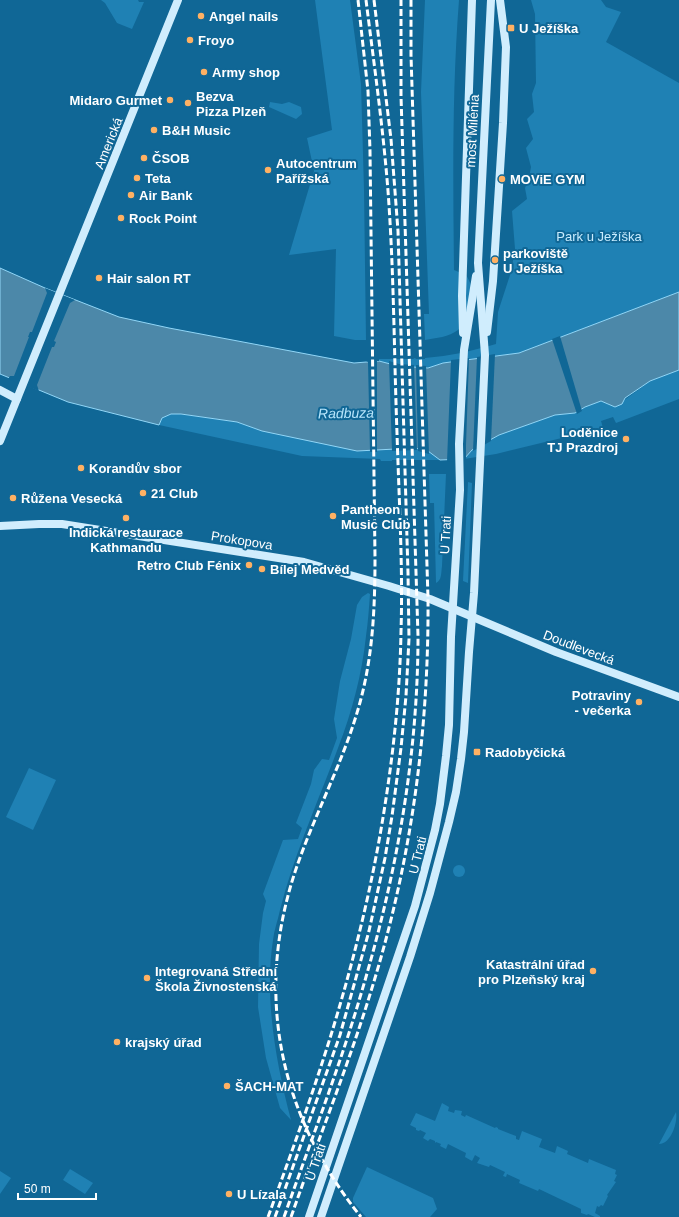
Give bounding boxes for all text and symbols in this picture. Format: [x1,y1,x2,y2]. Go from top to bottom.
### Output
place label: Angel nails [209,9,278,24]
marker: Angel nails [196,11,206,21]
place label: U Ježíška [519,21,579,36]
marker: U Ježíška [506,23,516,33]
place label: Froyo [198,33,234,48]
marker: Froyo [185,35,195,45]
place label: Army shop [212,65,280,80]
marker: Army shop [199,67,209,77]
place label: Bezva Pizza Plzeň [196,89,266,119]
place label: Midaro Gurmet [70,93,163,108]
street label: most Milénia [463,93,482,168]
marker: Midaro Gurmet [165,95,175,105]
marker: Bezva Pizza Plzeň [183,98,193,108]
street label: Americká [91,115,126,171]
place label: B&H Music [162,123,231,138]
marker: B&H Music [149,125,159,135]
place label: ČSOB [152,151,190,166]
marker: ČSOB [139,153,149,163]
place label: Autocentrum Pařížská [276,156,357,186]
marker: Autocentrum Pařížská [263,165,273,175]
place label: Teta [145,171,172,186]
place label: MOViE GYM [510,172,585,187]
marker: Teta [132,173,142,183]
marker: MOViE GYM [497,174,507,184]
place label: Air Bank [139,188,193,203]
marker: Air Bank [126,190,136,200]
place label: Rock Point [129,211,198,226]
marker: Rock Point [116,213,126,223]
park label: Park u Ježíška [556,229,642,244]
place label: parkoviště U Ježíška [503,246,568,276]
marker: parkoviště U Ježíška [490,255,500,265]
place label: Hair salon RT [107,271,191,286]
marker: Hair salon RT [94,273,104,283]
water label: Radbuza [318,405,374,421]
place label: Loděnice TJ Prazdroj [547,425,618,455]
marker: Loděnice TJ Prazdroj [621,434,631,444]
place label: Korandův sbor [89,461,181,476]
marker: Korandův sbor [76,463,86,473]
place label: 21 Club [151,486,198,501]
marker: 21 Club [138,488,148,498]
place label: Růžena Vesecká [21,491,123,506]
marker: Růžena Vesecká [8,493,18,503]
place label: Pantheon Music Club [341,502,410,532]
marker: Pantheon Music Club [328,511,338,521]
marker: Indická restaurace Kathmandu [121,513,131,523]
street label: U Trati [437,515,454,555]
place label: Indická restaurace Kathmandu [69,525,183,555]
street label: Prokopova [210,528,275,553]
place label: Retro Club Fénix [137,558,242,573]
marker: Retro Club Fénix [244,560,254,570]
place label: Bílej Medvěd [270,562,350,577]
marker: Bílej Medvěd [257,564,267,574]
street label: Doudlevecká [541,627,617,668]
place label: Potraviny - večerka [572,688,632,718]
marker: Potraviny - večerka [634,697,644,707]
place label: Radobyčická [485,745,566,760]
marker: Radobyčická [472,747,482,757]
street label: U Trati [406,835,429,876]
place label: Katastrální úřad pro Plzeňský kraj [478,957,585,987]
place label: Integrovaná Střední Škola Živnostenská [155,964,277,994]
marker: Katastrální úřad pro Plzeňský kraj [588,966,598,976]
marker: Integrovaná Střední Škola Živnostenská [142,973,152,983]
place label: krajský úřad [125,1035,202,1050]
marker: krajský úřad [112,1037,122,1047]
place label: ŠACH-MAT [235,1079,303,1094]
marker: ŠACH-MAT [222,1081,232,1091]
street label: U Trati [302,1142,329,1183]
scale bar [18,1175,96,1201]
text: 50 m [24,1182,51,1196]
place label: U Lízala [237,1187,287,1202]
marker: U Lízala [224,1189,234,1199]

